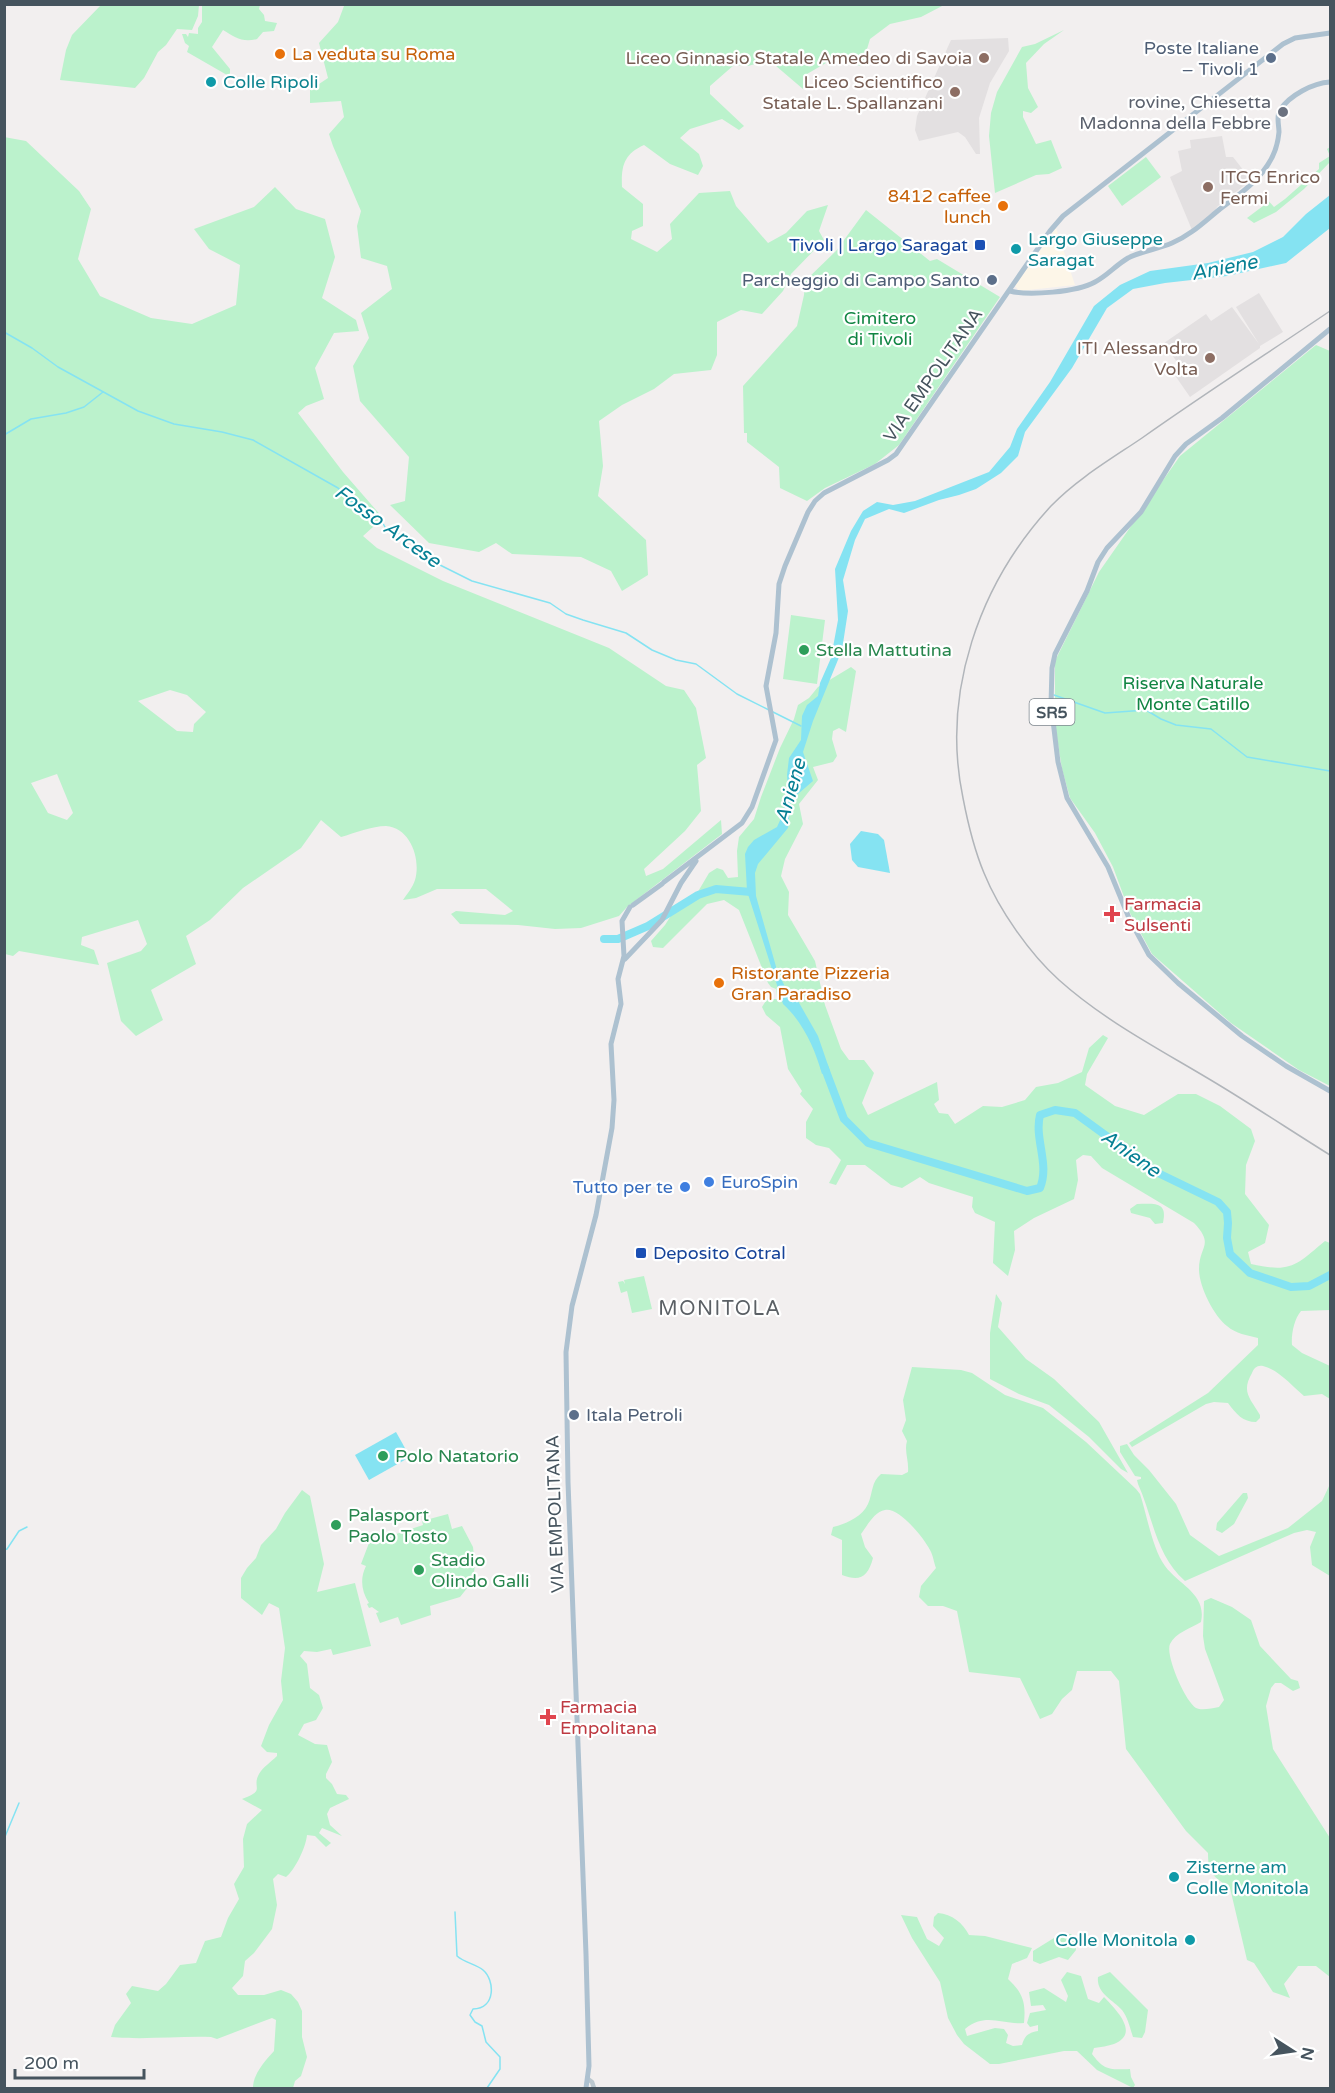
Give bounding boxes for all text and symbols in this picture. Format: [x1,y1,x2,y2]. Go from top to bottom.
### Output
place label: Poste Italiane – Tivoli 1 [1144,37,1259,80]
place label: La veduta su Roma [292,43,455,65]
marker: La veduta su Roma [273,47,287,61]
place label: Liceo Ginnasio Statale Amedeo di Savoia [625,47,972,69]
marker: Liceo Ginnasio Statale Amedeo di Savoia [977,51,991,65]
marker: Poste Italiane – Tivoli 1 [1264,51,1278,65]
place label: Colle Ripoli [223,71,319,93]
place label: Liceo Scientifico Statale L. Spallanzani [762,71,943,114]
marker: Colle Ripoli [204,75,218,89]
marker: Liceo Scientifico Statale L. Spallanzani [948,85,962,99]
place label: rovine, Chiesetta Madonna della Febbre [1079,91,1271,134]
marker: rovine, Chiesetta Madonna della Febbre [1276,105,1290,119]
place label: ITCG Enrico Fermi [1220,166,1320,209]
marker: ITCG Enrico Fermi [1201,180,1215,194]
place label: 8412 caffee lunch [888,185,991,228]
marker: 8412 caffee lunch [996,199,1010,213]
place label: Largo Giuseppe Saragat [1028,228,1163,271]
place label: Tivoli | Largo Saragat [789,234,968,256]
marker: Tivoli | Largo Saragat [973,238,987,252]
marker: Largo Giuseppe Saragat [1009,242,1023,256]
water label: Aniene [1189,250,1261,286]
place label: Parcheggio di Campo Santo [742,269,980,291]
marker: Parcheggio di Campo Santo [985,273,999,287]
street label: VIA EMPOLITANA [879,304,987,446]
park label: Cimitero di Tivoli [844,307,916,350]
place label: ITI Alessandro Volta [1077,337,1198,380]
marker: ITI Alessandro Volta [1203,351,1217,365]
water label: Fosso Arcese [330,480,446,574]
place label: Stella Mattutina [816,639,952,661]
marker: Stella Mattutina [797,643,811,657]
park label: Riserva Naturale Monte Catillo [1122,672,1264,715]
road number: SR5 [1030,699,1074,725]
water label: Aniene [770,754,812,827]
place label: Farmacia Sulsenti [1124,893,1201,936]
marker: Farmacia Sulsenti [1105,907,1119,921]
place label: Ristorante Pizzeria Gran Paradiso [731,962,890,1005]
marker: Ristorante Pizzeria Gran Paradiso [712,976,726,990]
water label: Aniene [1096,1125,1166,1184]
place label: EuroSpin [721,1171,798,1193]
marker: EuroSpin [702,1175,716,1189]
place label: Tutto per te [573,1176,673,1198]
marker: Tutto per te [678,1180,692,1194]
place label: Deposito Cotral [653,1242,786,1264]
marker: Deposito Cotral [634,1246,648,1260]
district label: MONITOLA [658,1297,782,1321]
place label: Itala Petroli [586,1404,683,1426]
marker: Itala Petroli [567,1408,581,1422]
street label: VIA EMPOLITANA [541,1435,569,1593]
place label: Polo Natatorio [395,1445,519,1467]
marker: Polo Natatorio [376,1449,390,1463]
place label: Palasport Paolo Tosto [348,1504,448,1547]
marker: Palasport Paolo Tosto [329,1518,343,1532]
place label: Stadio Olindo Galli [431,1549,530,1592]
marker: Stadio Olindo Galli [412,1563,426,1577]
place label: Farmacia Empolitana [560,1696,657,1739]
marker: Farmacia Empolitana [541,1710,555,1724]
place label: Zisterne am Colle Monitola [1186,1856,1309,1899]
marker: Zisterne am Colle Monitola [1167,1870,1181,1884]
place label: Colle Monitola [1055,1929,1178,1951]
marker: Colle Monitola [1183,1933,1197,1947]
north arrow [1263,2021,1323,2081]
scale bar [15,2042,144,2080]
text: N [1296,2046,1318,2062]
text: 200 m [24,2052,79,2074]

